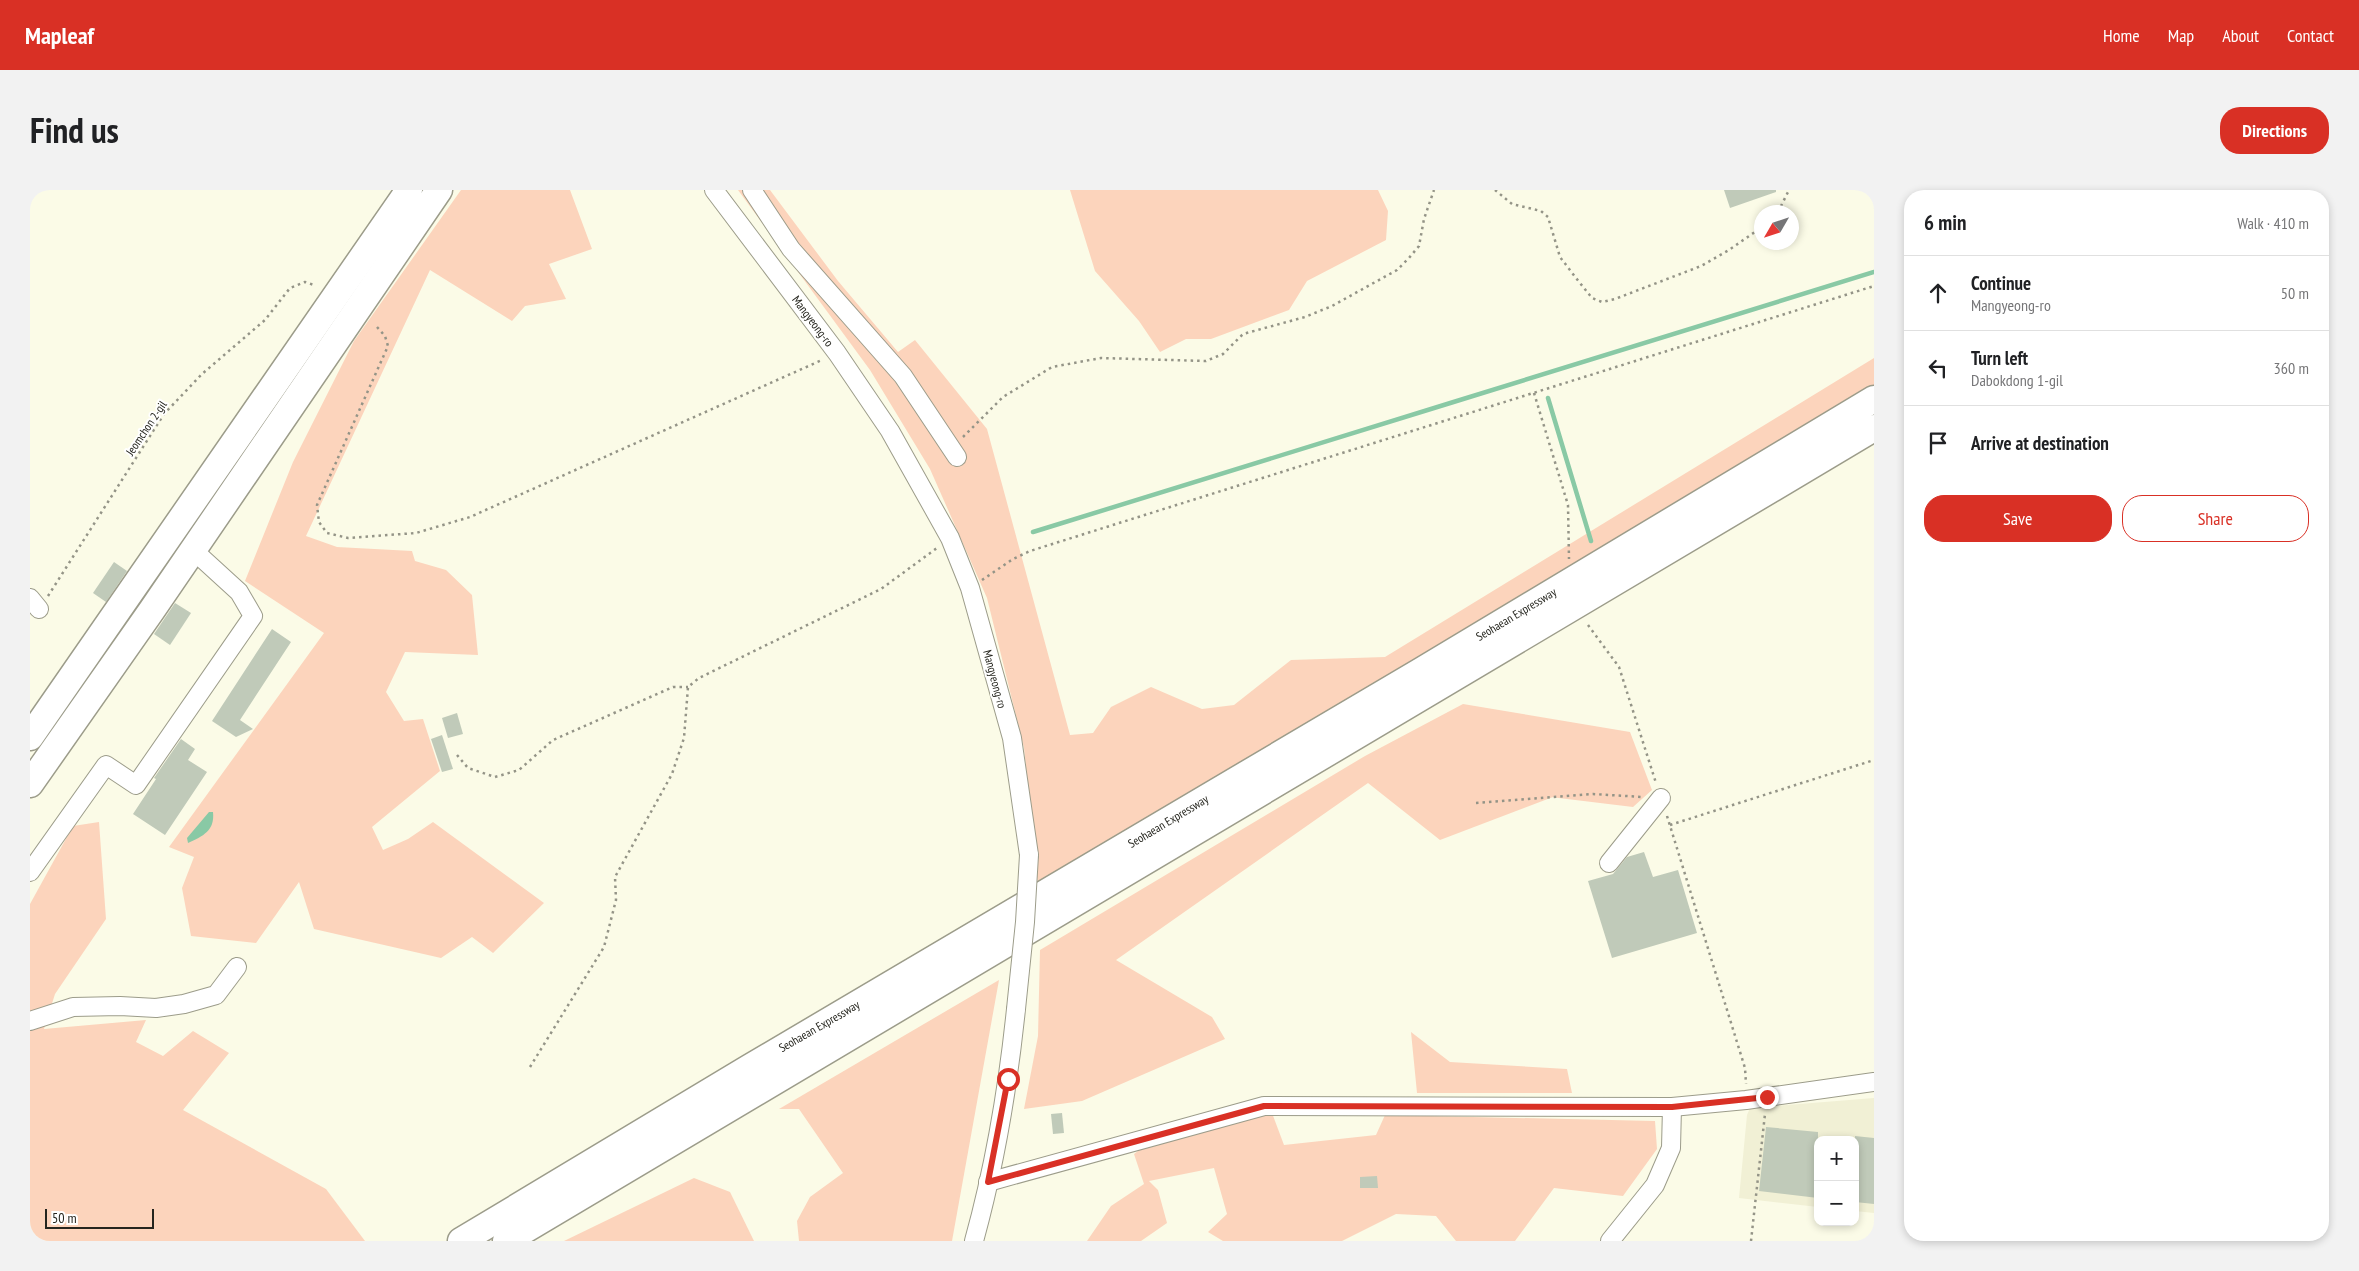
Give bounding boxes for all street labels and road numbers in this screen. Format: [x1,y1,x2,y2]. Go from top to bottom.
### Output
street label: Mangyeong-ro [789,293,837,349]
street label: Jeomchon 2-gil [122,398,170,459]
street label: Seohaean Expressway [1473,584,1559,644]
street label: Mangyeong-ro [980,648,1010,710]
street label: Seohaean Expressway [1125,791,1211,851]
street label: Seohaean Expressway [776,997,863,1055]

